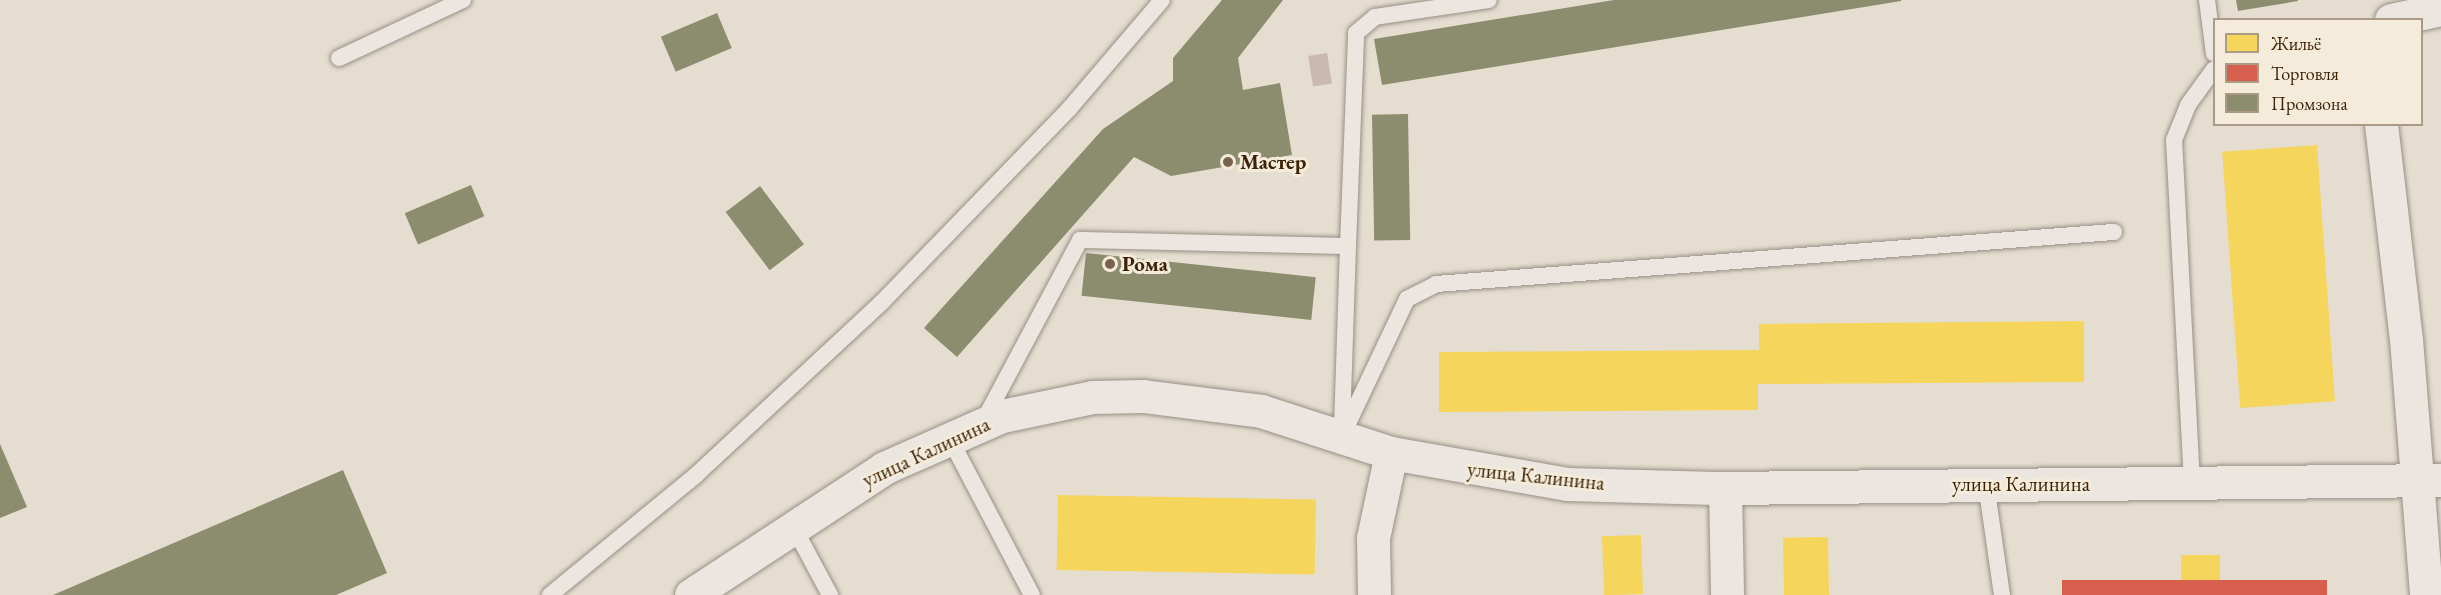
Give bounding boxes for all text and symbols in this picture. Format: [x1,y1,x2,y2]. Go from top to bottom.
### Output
legend [2213,18,2423,126]
text: Жильё [2271,32,2321,55]
text: Торговля [2271,62,2339,85]
text: Промзона [2271,92,2348,115]
place label: Мастер [1240,149,1306,175]
marker: Мастер [1221,155,1235,169]
place label: Рома [1122,251,1168,277]
marker: Рома [1103,257,1117,271]
street label: улица Калинина [858,411,994,493]
street label: улица Калинина [1466,456,1606,496]
street label: улица Калинина [1952,471,2090,497]

